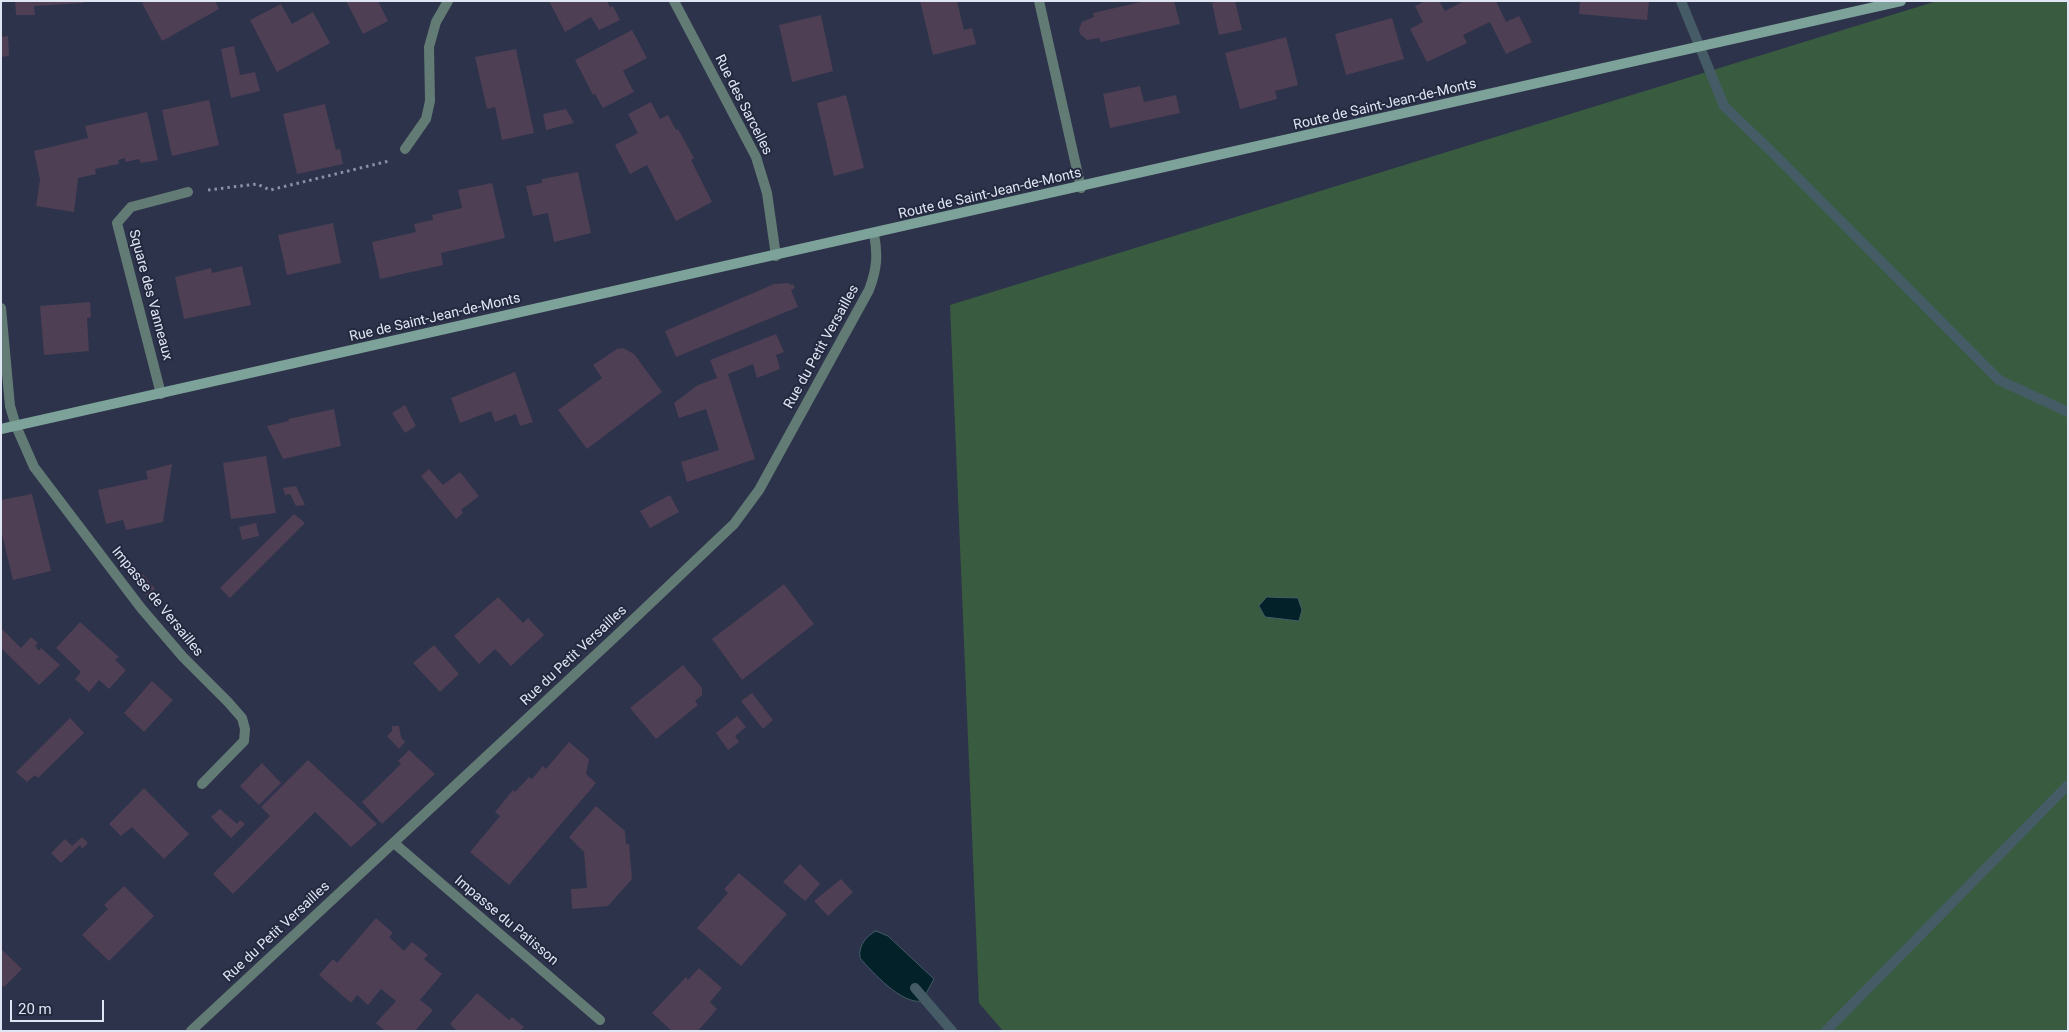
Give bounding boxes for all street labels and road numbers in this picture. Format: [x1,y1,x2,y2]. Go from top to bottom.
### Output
street label: Rue des Sarcelles [711,52,775,158]
street label: Route de Saint-Jean-de-Monts [1292,76,1478,134]
street label: Route de Saint-Jean-de-Monts [897,165,1083,223]
street label: Square des Vanneaux [124,228,176,362]
street label: Rue du Petit Versailles [781,282,863,412]
street label: Rue de Saint-Jean-de-Monts [348,290,522,346]
street label: Impasse de Versailles [108,544,206,660]
street label: Rue du Petit Versailles [517,602,631,710]
street label: Impasse du Patisson [451,873,561,969]
street label: Rue du Petit Versailles [220,878,334,986]

